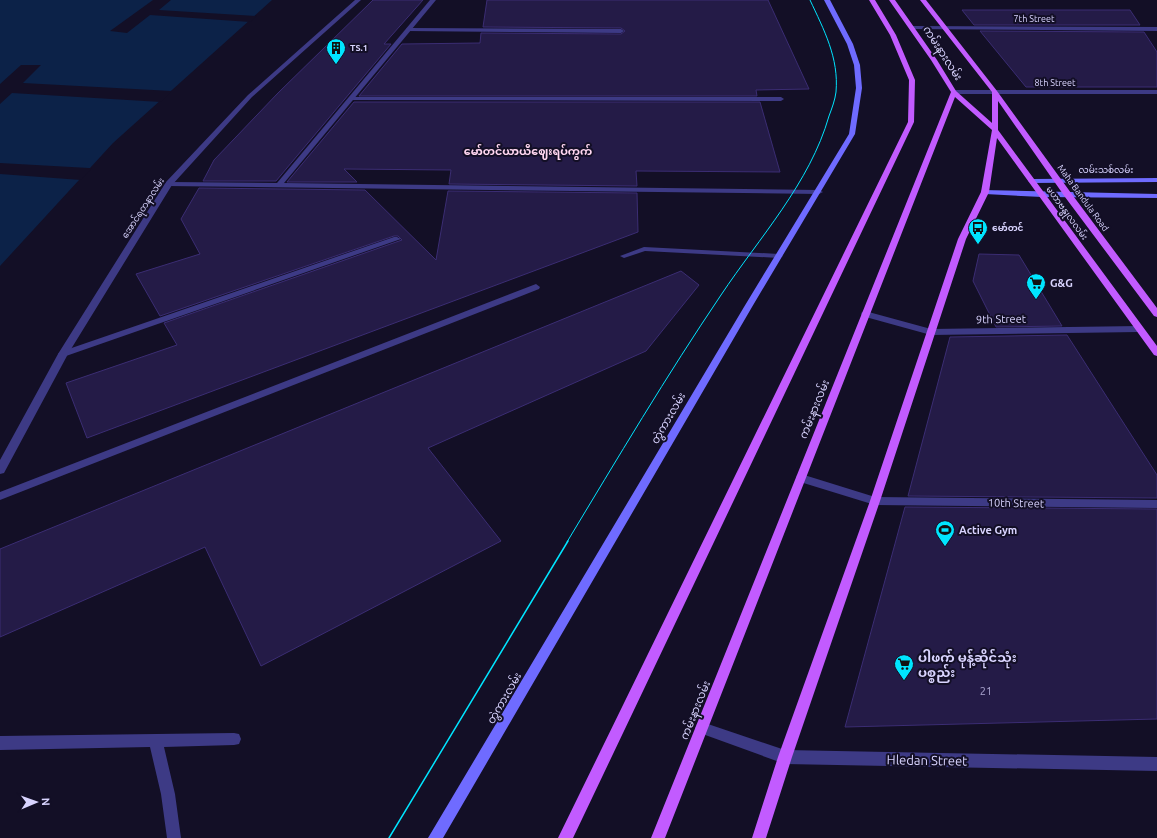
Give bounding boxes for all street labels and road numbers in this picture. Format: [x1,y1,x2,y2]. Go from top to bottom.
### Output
street label: 7th Street [1014,14,1055,24]
street label: ကမ်းနားလမ်း [918,23,966,84]
street label: 8th Street [1035,78,1076,88]
street label: Maha Bandula Road [1055,163,1111,233]
street label: လမ်းသစ်လမ်း [1079,164,1133,175]
street label: အောင်ရတနာလမ်း [119,175,168,241]
street label: မဟာဗန္ဓုလလမ်း [1042,184,1091,243]
street label: 9th Street [976,313,1027,325]
street label: ကမ်းနားလမ်း [796,377,834,441]
street label: တွဲကားလမ်း [648,390,690,447]
street label: 10th Street [988,497,1045,510]
street label: တွဲကားလမ်း [484,670,526,727]
street label: ကမ်းနားလမ်း [677,678,715,742]
street label: Hledan Street [887,752,967,768]

